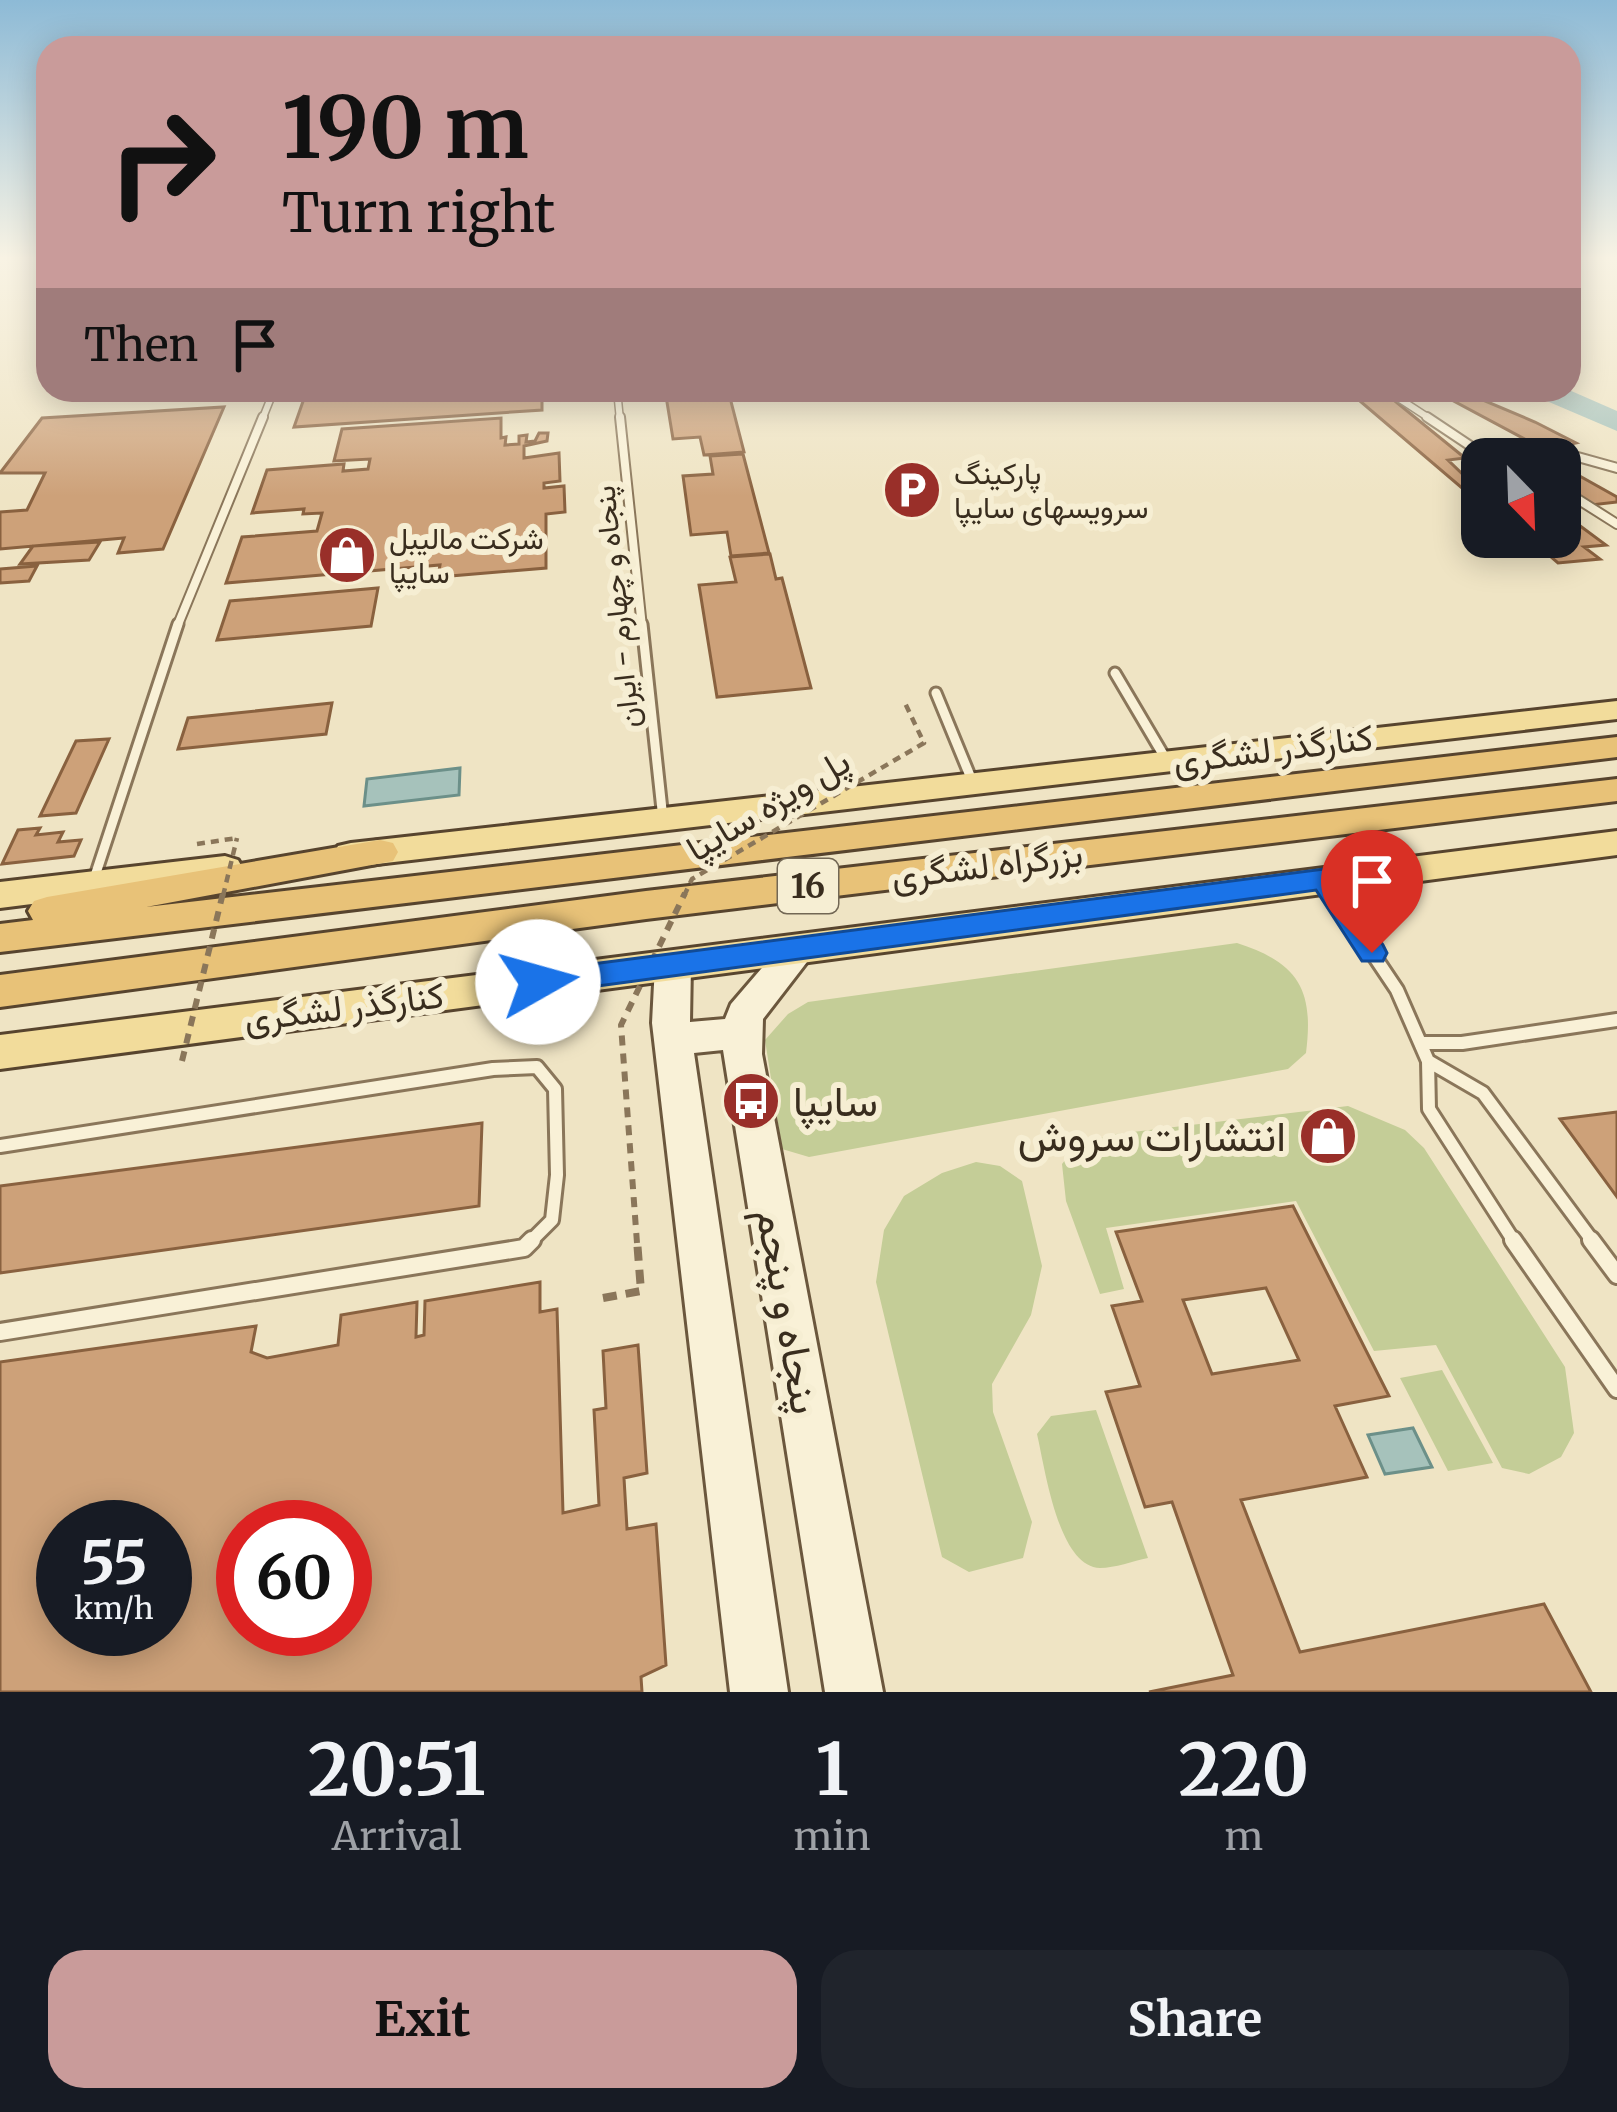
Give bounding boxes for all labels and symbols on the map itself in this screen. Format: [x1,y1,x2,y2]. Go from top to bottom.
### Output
north arrow [1461,438,1581,558]
place label: پارکینگ سرویسهای سایپا [954,454,1149,528]
parking icon: پارکینگ سرویسهای سایپا [881,459,943,521]
street label: پنجاه و چهارم - ایران [584,484,650,730]
place label: شرکت مالیبل سایپا [389,519,544,593]
shop icon: شرکت مالیبل سایپا [316,524,378,586]
street label: کنارگذر لشگری [1171,714,1375,784]
street label: پل ویژه سایپا [678,739,859,873]
pin [1321,830,1423,953]
street label: بزرگراه لشگری [889,831,1085,899]
road number: 16 [778,859,838,913]
position arrow [475,919,601,1045]
street label: کنارگذر لشگری [242,972,446,1042]
bus stop icon: سایپا [720,1070,782,1132]
place label: سایپا [793,1075,878,1130]
shop icon: انتشارات سروش [1297,1105,1359,1167]
place label: انتشارات سروش [1018,1110,1286,1163]
street label: پنجاه و پنجم [742,1204,833,1418]
speed limit sign: 60 [216,1500,372,1656]

